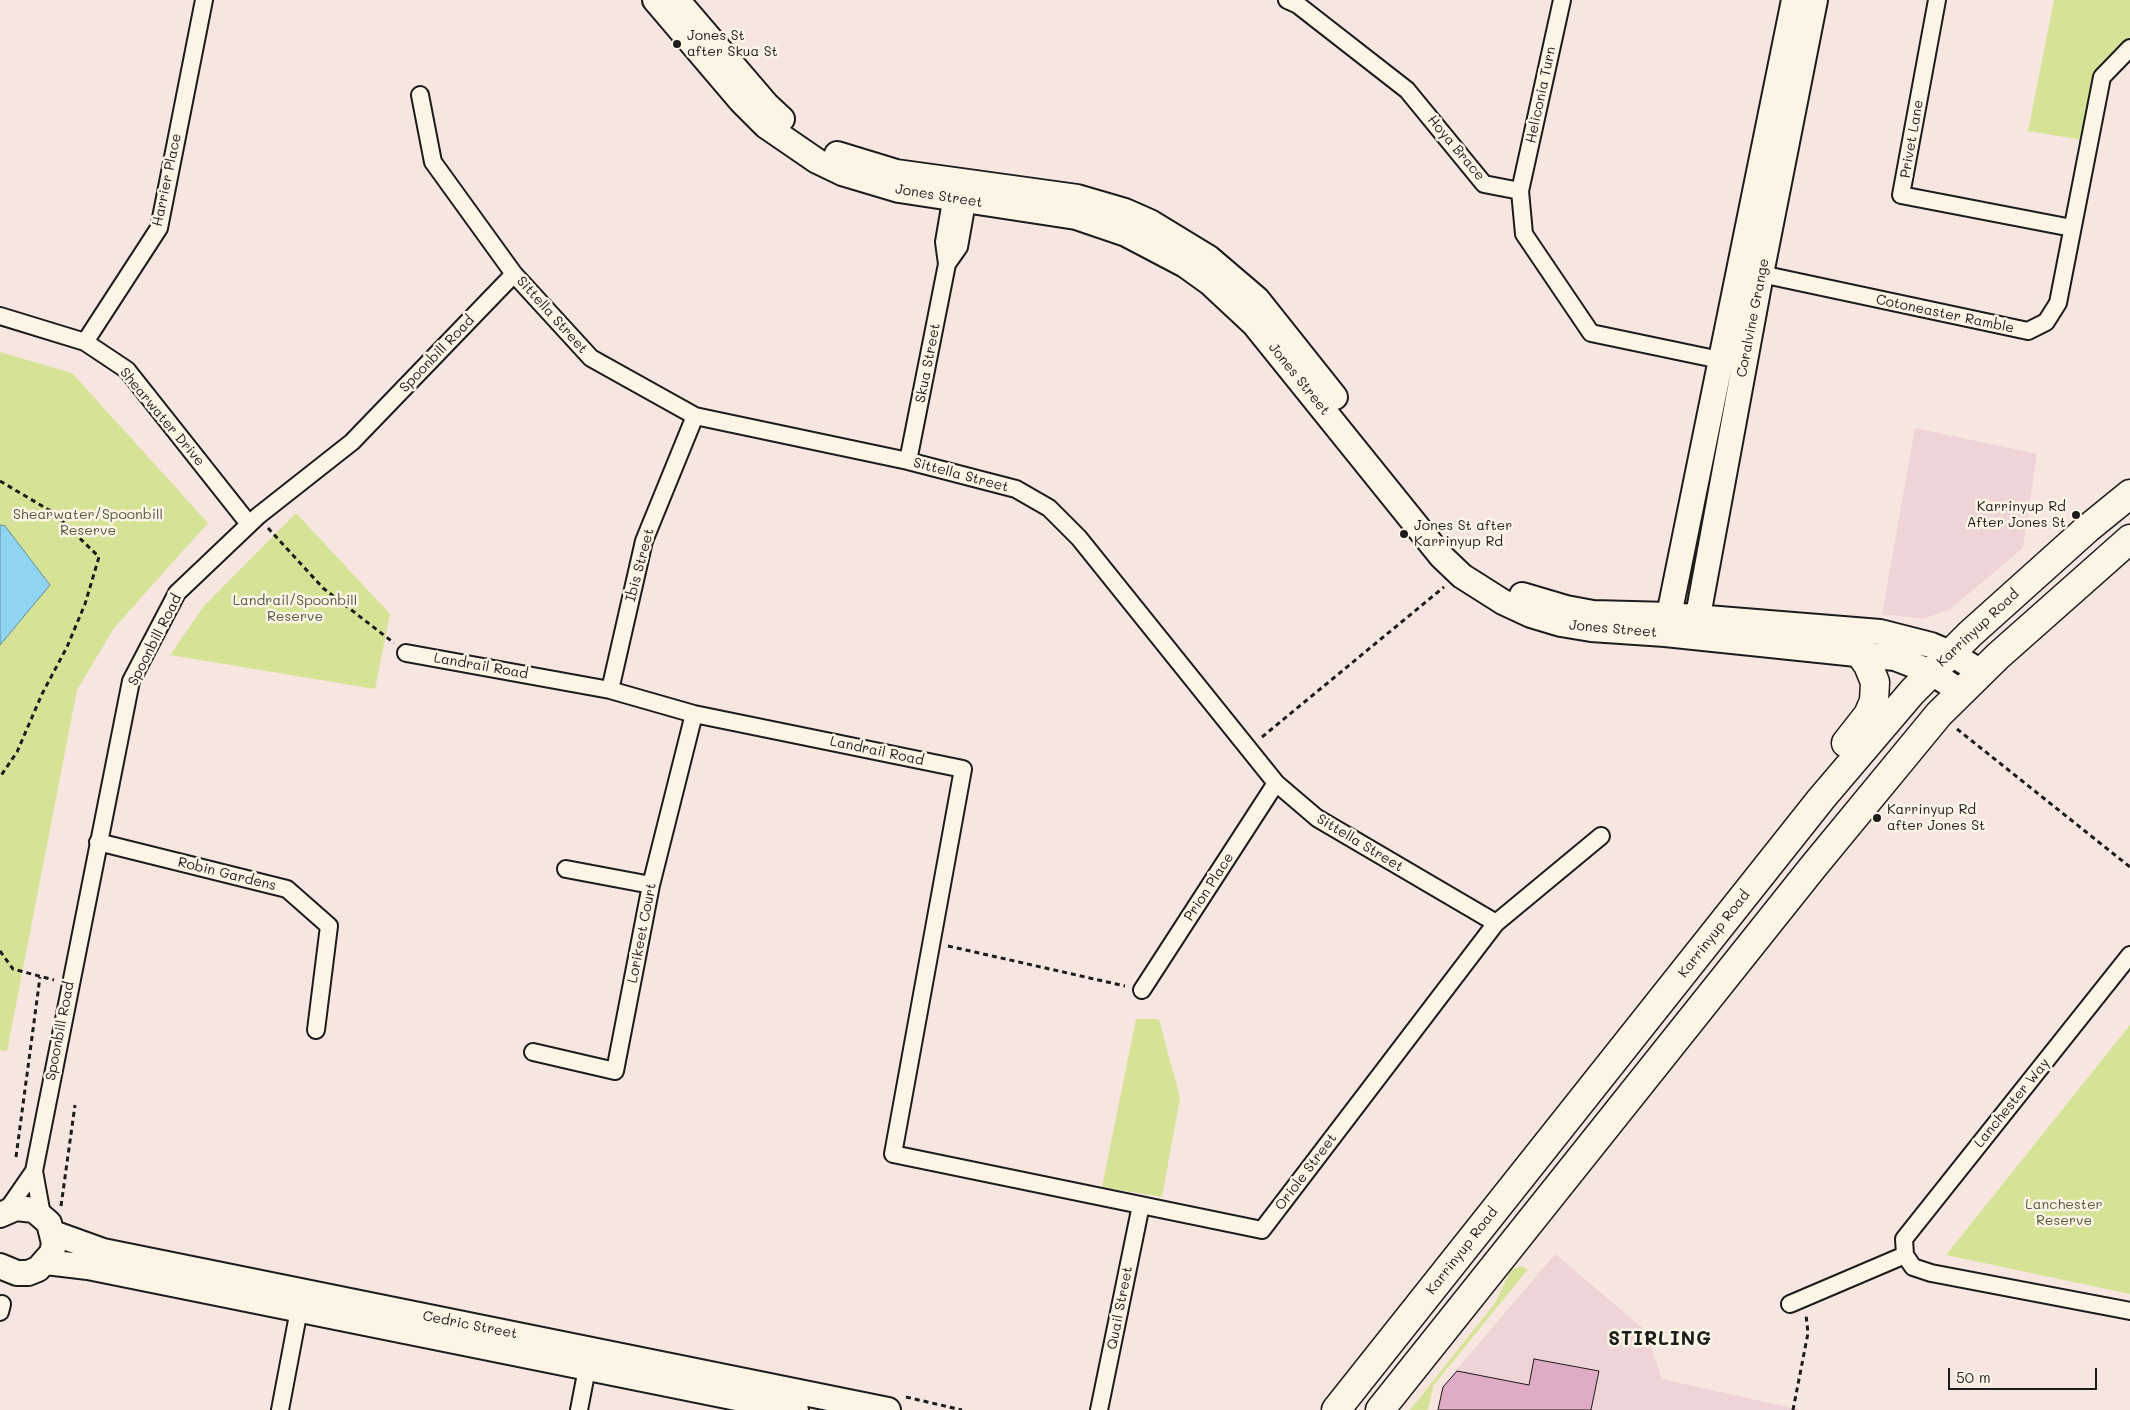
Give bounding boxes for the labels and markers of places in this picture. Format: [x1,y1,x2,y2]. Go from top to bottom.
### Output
place label: Jones St after Skua St [687,28,778,60]
marker: Jones St after Skua St [671,38,683,50]
place label: Karrinyup Rd After Jones St [1967,499,2066,532]
marker: Karrinyup Rd After Jones St [2070,509,2082,521]
place label: Jones St after Karrinyup Rd [1414,518,1512,550]
marker: Jones St after Karrinyup Rd [1398,528,1410,540]
place label: Karrinyup Rd after Jones St [1887,802,1985,834]
marker: Karrinyup Rd after Jones St [1871,812,1883,824]

